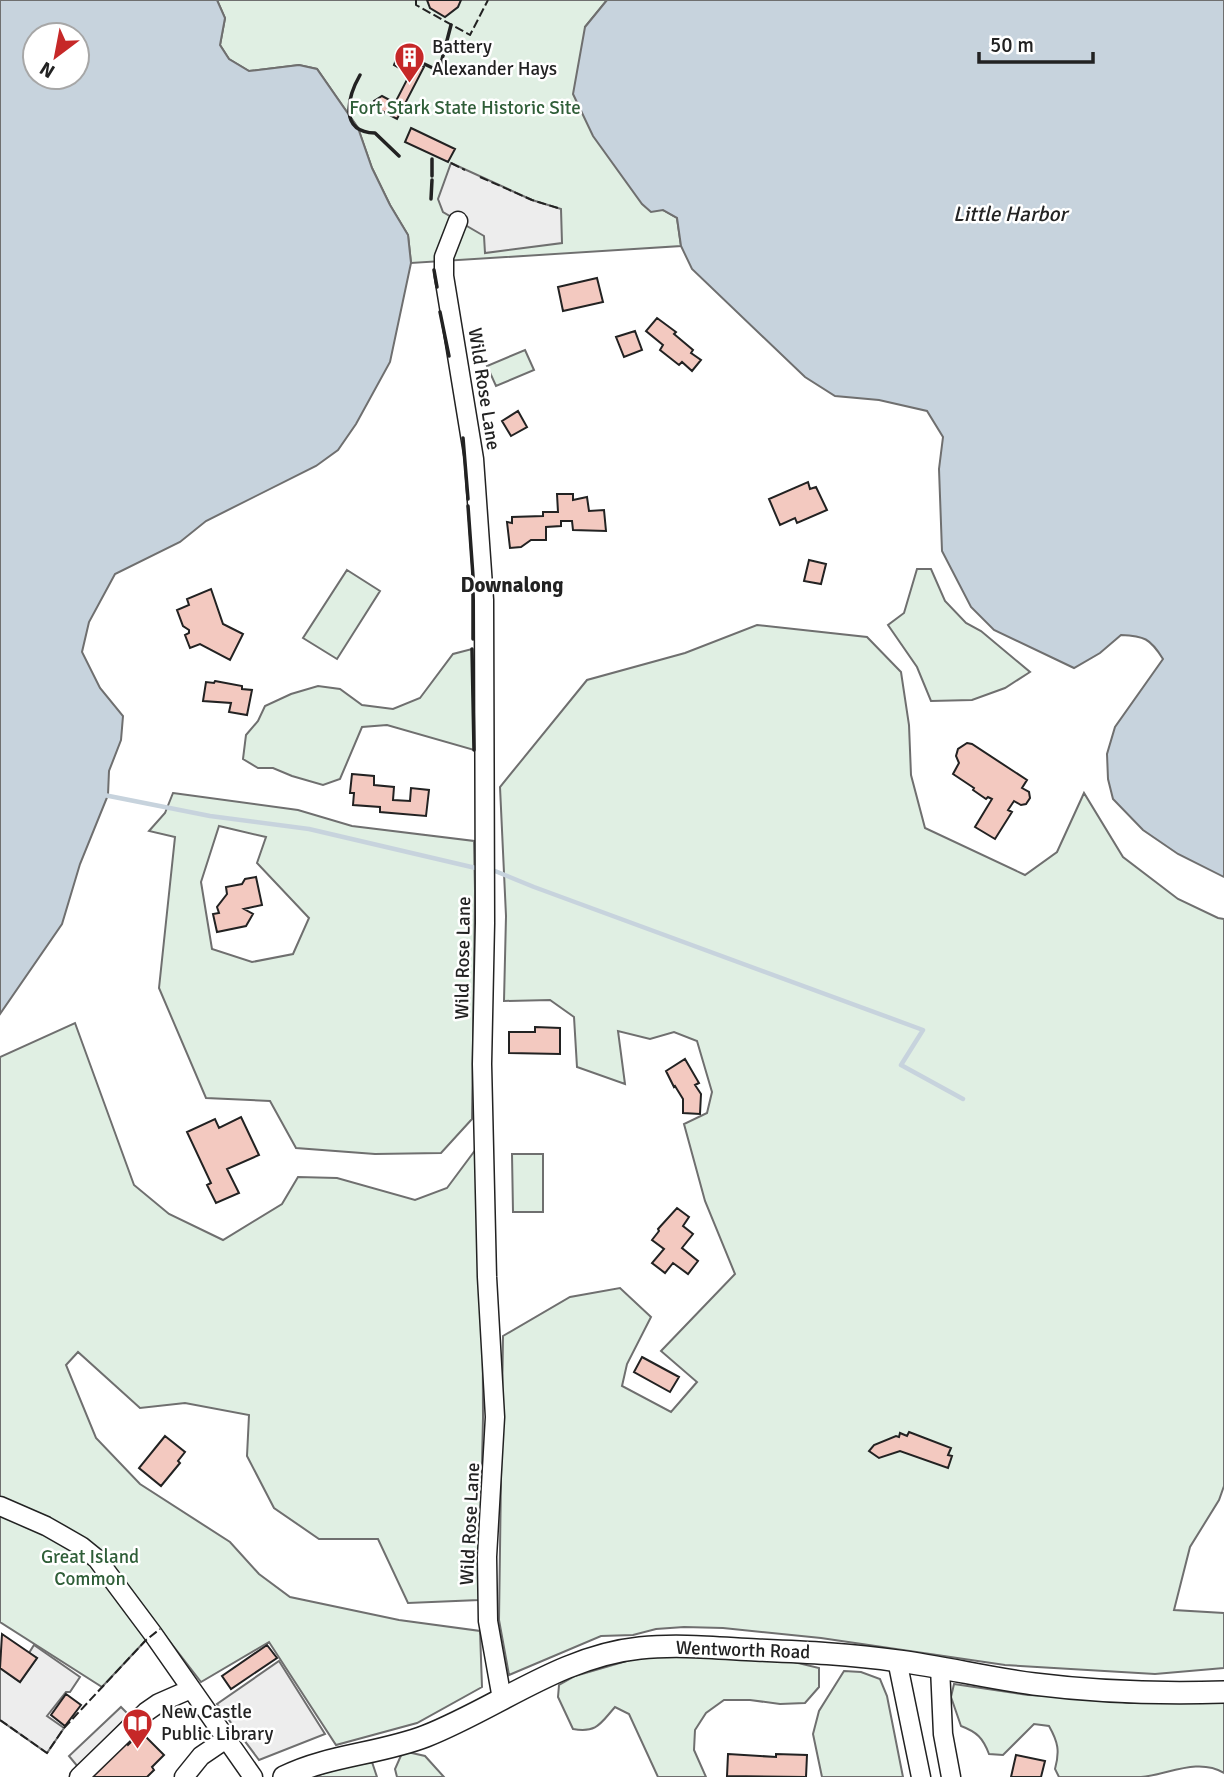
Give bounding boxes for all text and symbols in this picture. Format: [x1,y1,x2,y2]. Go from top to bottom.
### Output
north arrow [21,21,91,91]
scale bar [979,21,1093,65]
text: 50 m [990,32,1034,58]
place label: Battery Alexander Hays [432,35,557,81]
building icon: Battery Alexander Hays [392,41,426,85]
text: N [36,56,59,83]
park label: Fort Stark State Historic Site [349,96,581,120]
water label: Little Harbor [953,201,1070,227]
street label: Wild Rose Lane [463,326,505,452]
district label: Downalong [460,572,564,598]
street label: Wild Rose Lane [450,896,476,1020]
street label: Wild Rose Lane [455,1462,485,1586]
park label: Great Island Common [41,1545,139,1591]
street label: Wentworth Road [675,1636,811,1664]
place label: New Castle Public Library [161,1700,273,1746]
library icon: New Castle Public Library [121,1706,155,1750]

